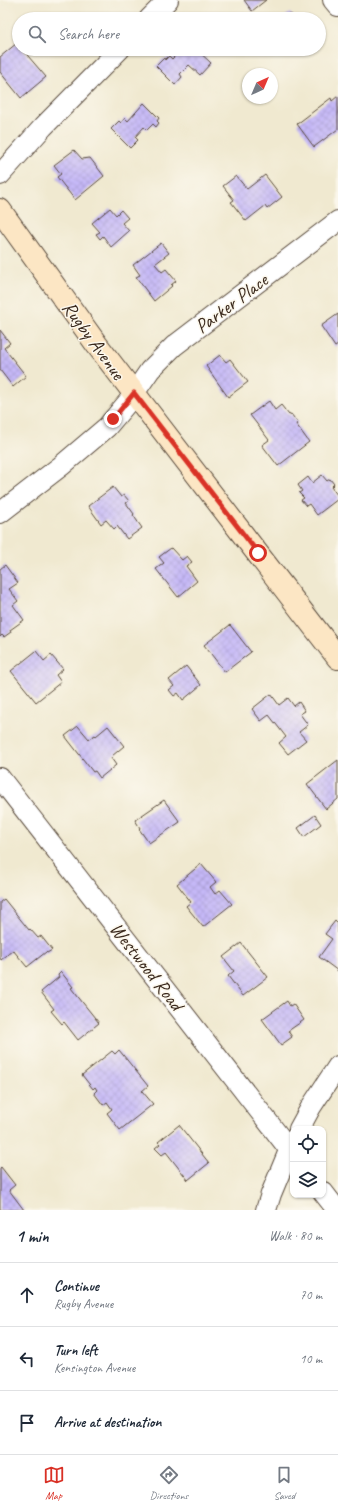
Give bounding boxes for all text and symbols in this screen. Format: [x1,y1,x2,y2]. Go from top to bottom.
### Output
search box [12,12,326,56]
icon: search [26,23,48,45]
text: Search here [58,25,119,44]
north arrow [242,68,278,104]
street label: Parker Place [190,267,274,339]
street label: Rugby Avenue [57,296,131,386]
route end [104,410,122,428]
route start [249,544,267,562]
street label: Westwood Road [104,917,191,1018]
map controls [290,1126,326,1198]
button: locate [290,1126,326,1162]
button: layers [290,1162,326,1198]
text: 1 min [16,1226,49,1247]
text: Walk · 80 m [269,1228,322,1244]
text: Continue [54,1277,99,1296]
icon: ahead [16,1284,38,1306]
text: 70 m [300,1287,322,1303]
text: Rugby Avenue [54,1296,113,1312]
text: Turn left [54,1341,97,1360]
icon: left [16,1348,38,1370]
text: 10 m [300,1351,322,1367]
text: Kensington Avenue [54,1360,135,1376]
icon: arrive [16,1412,38,1434]
text: Arrive at destination [54,1413,161,1432]
tab: Map [43,1464,65,1502]
tab: Directions [150,1464,188,1502]
tab: Saved [273,1464,295,1502]

